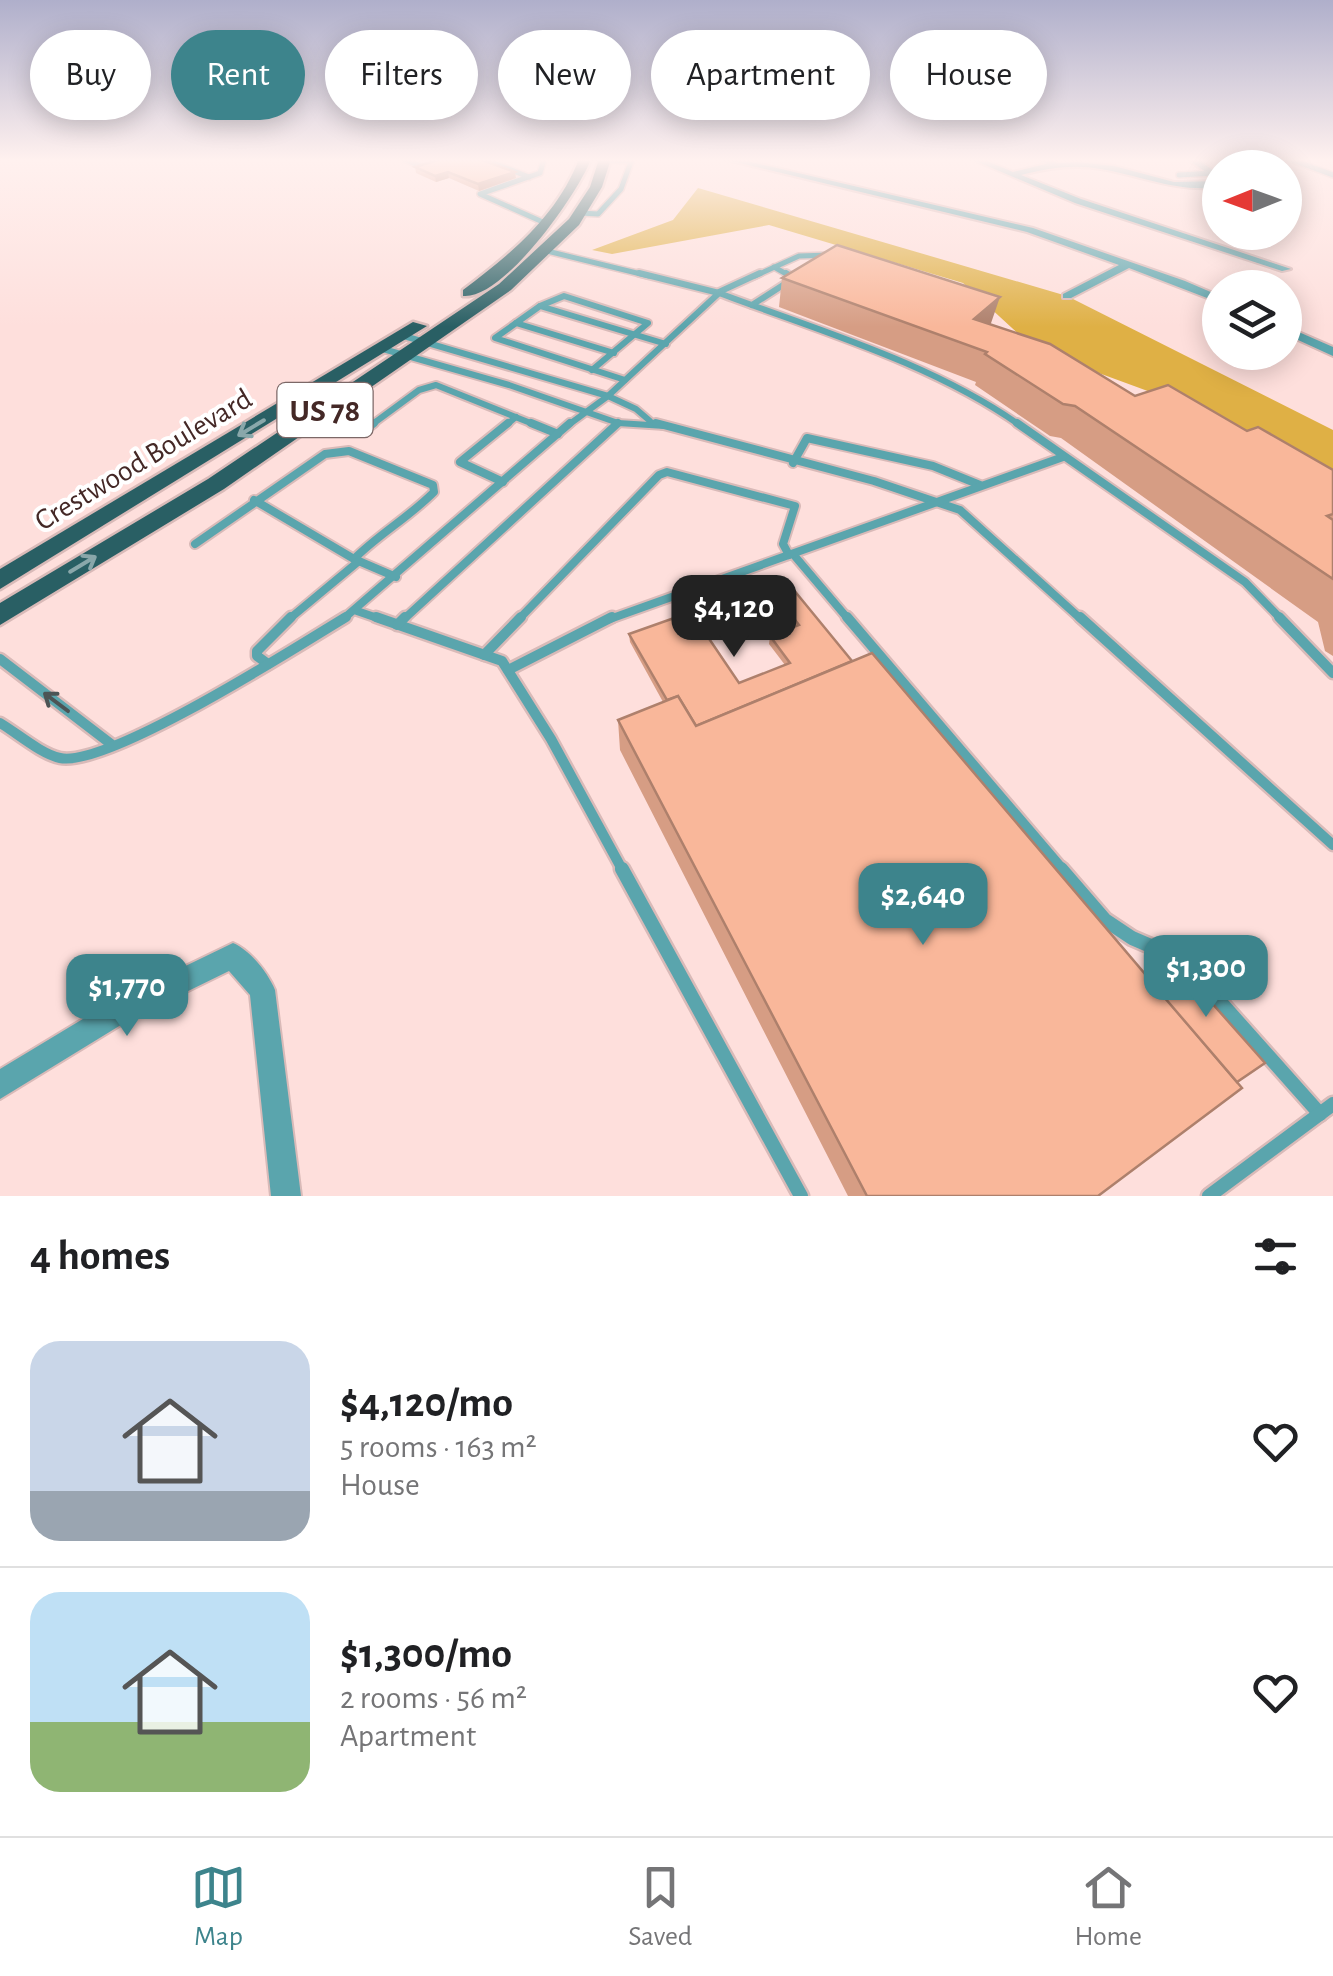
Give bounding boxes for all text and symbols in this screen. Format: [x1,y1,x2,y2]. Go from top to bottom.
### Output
chip: Buy [30,30,151,120]
chip: Rent [171,30,305,120]
chip: Filters [325,30,478,120]
chip: New [498,30,631,120]
chip: Apartment [651,30,870,120]
chip: House [890,30,1047,120]
north arrow [1202,150,1302,250]
map controls [1202,150,1302,370]
button: layers [1202,270,1302,370]
street label: Crestwood Boulevard [30,383,257,536]
road number: US 78 [278,383,372,437]
one-way arrow [237,418,266,438]
one-way arrow [68,554,97,574]
pin: $4,120 [653,575,815,660]
text: $4,120 [693,591,775,623]
one-way arrow [43,691,69,713]
pin: $2,640 [842,863,1004,948]
text: $2,640 [880,879,966,911]
pin: $1,300 [1125,935,1287,1020]
text: $1,300 [1166,951,1246,983]
pin: $1,770 [46,954,208,1039]
text: $1,770 [88,970,166,1002]
icon: filters [1248,1229,1303,1284]
text: 4 homes [30,1235,170,1277]
icon: home [110,1381,230,1501]
text: $4,120/mo [340,1382,513,1424]
icon: heart [1248,1414,1303,1469]
text: 5 rooms · 163 m² [340,1431,537,1463]
text: House [340,1469,420,1501]
icon: home [110,1632,230,1752]
text: $1,300/mo [340,1633,512,1675]
icon: heart [1248,1665,1303,1720]
text: 2 rooms · 56 m² [340,1682,527,1714]
text: Apartment [340,1720,476,1752]
tab: Map [191,1860,246,1954]
tab: Saved [628,1860,692,1954]
tab: Home [1075,1860,1142,1954]

